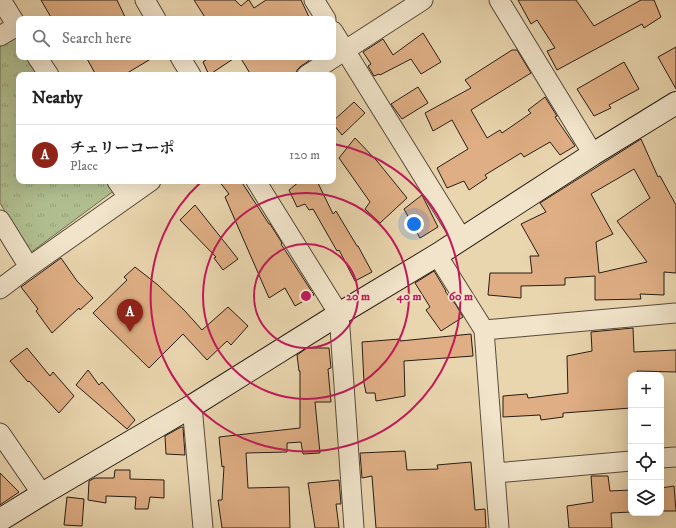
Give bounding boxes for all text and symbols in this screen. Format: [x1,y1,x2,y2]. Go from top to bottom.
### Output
search box [16,16,336,60]
icon: search [30,27,52,49]
text: Search here [62,29,131,48]
text: Nearby [32,87,82,109]
text: チェリーコーポ [70,139,175,158]
text: A [41,147,49,163]
text: 120 m [289,147,320,163]
text: Place [70,158,98,174]
your location [404,214,424,234]
centre of rings [299,289,313,303]
text: 20 m [346,289,370,304]
text: 40 m [396,289,421,304]
text: 60 m [449,289,473,304]
pin: A [117,299,143,332]
map controls [628,372,664,516]
button: + [628,372,664,408]
button: − [628,408,664,444]
button: locate [628,444,664,480]
button: layers [628,480,664,516]

